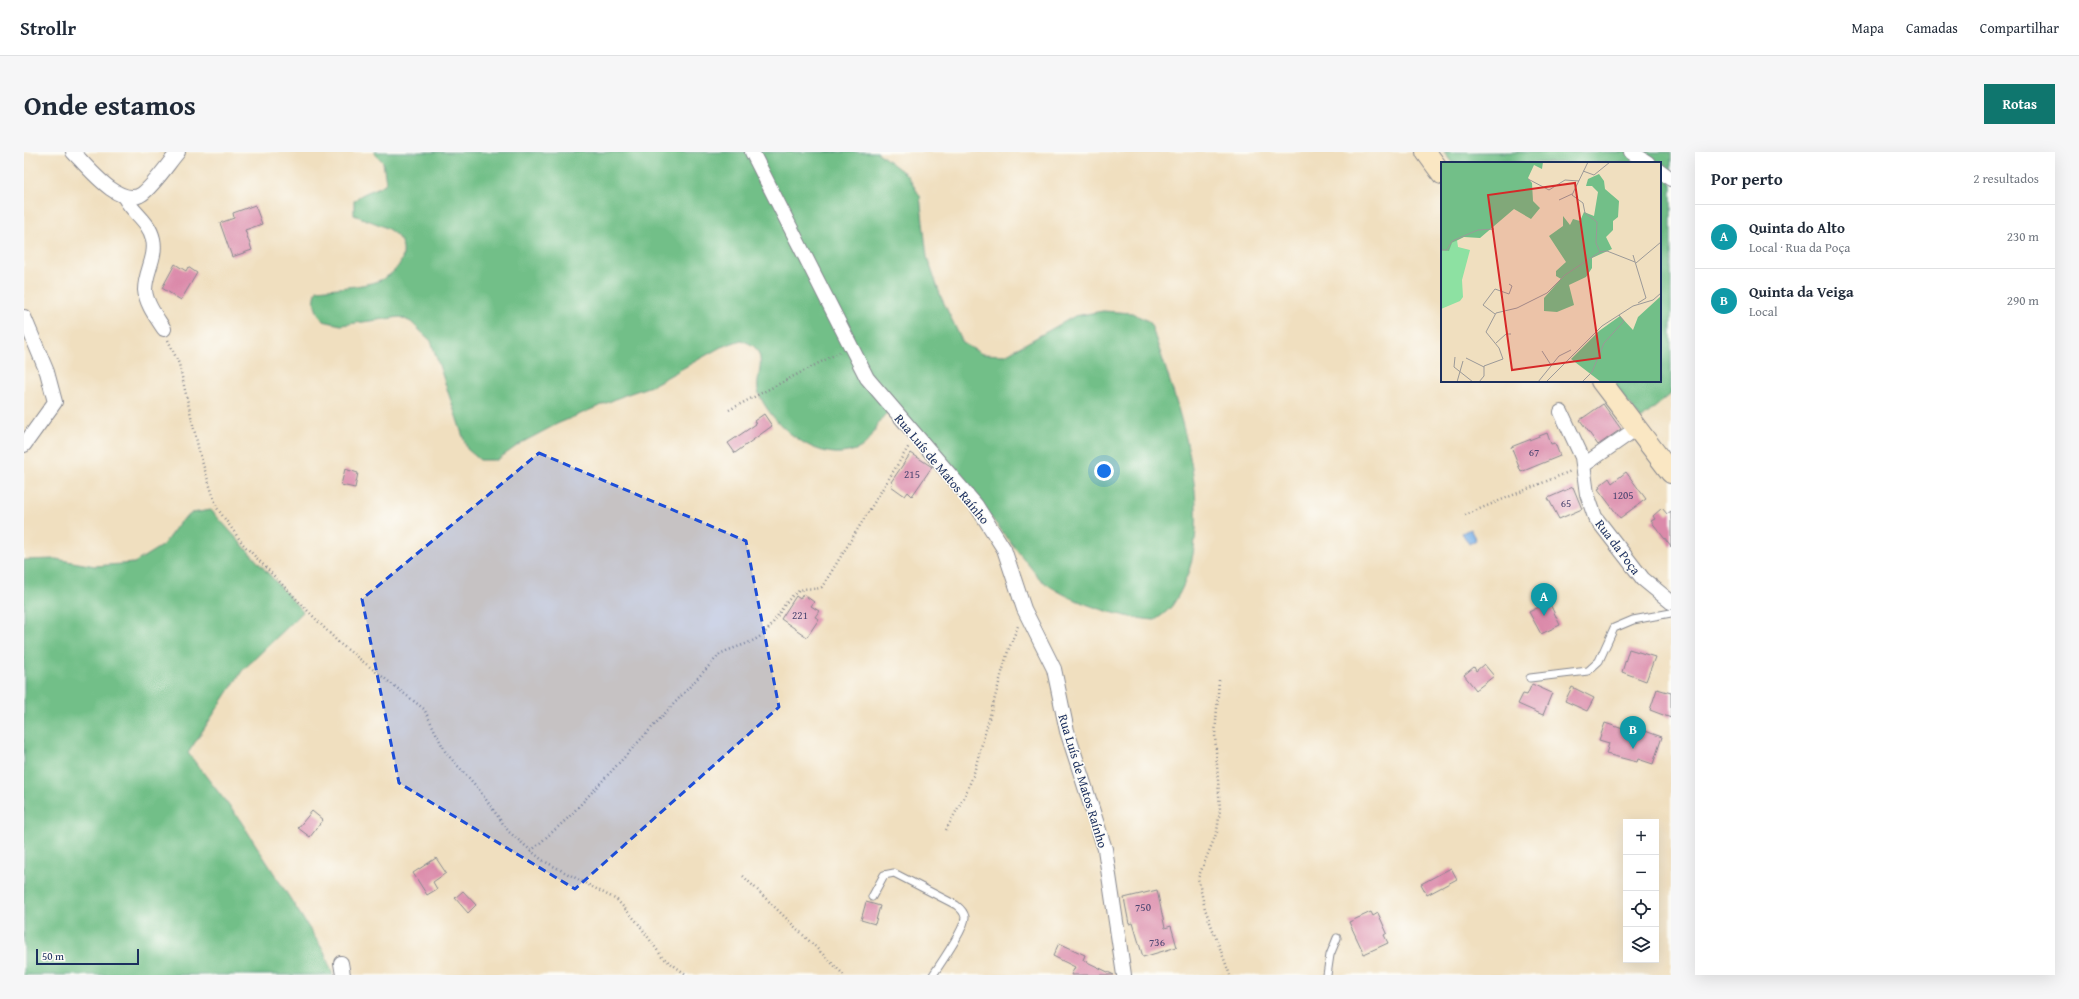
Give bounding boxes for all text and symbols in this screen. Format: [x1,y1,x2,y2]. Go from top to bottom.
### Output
text: Strollr [20,14,76,42]
text: Mapa [1852,18,1884,38]
text: Camadas [1906,18,1958,38]
text: Compartilhar [1980,18,2059,38]
text: Onde estamos [24,84,196,125]
button: Rotas [1984,84,2055,124]
inset map [1441,162,1661,382]
text: Por perto [1711,166,1783,191]
text: 2 resultados [1973,169,2039,188]
text: Quinta do Alto [1749,217,1845,238]
text: A [1720,227,1728,246]
text: 230 m [2007,227,2039,246]
text: Local · Rua da Poça [1749,238,1850,257]
text: Quinta da Veiga [1749,281,1854,302]
text: B [1720,291,1728,310]
text: 290 m [2007,291,2039,310]
text: Local [1749,302,1778,321]
street label: Rua Luís de Matos Raínho [890,410,994,529]
house number: 67 [1529,444,1539,460]
your location [1094,461,1114,481]
house number: 215 [904,466,920,482]
house number: 1205 [1612,487,1634,503]
house number: 65 [1561,495,1571,511]
street label: Rua da Poça [1591,515,1646,579]
pin: A [1531,583,1557,616]
house number: 221 [792,607,808,623]
street label: Rua Luís de Matos Raínho [1054,712,1113,851]
pin: B [1620,716,1646,749]
map controls [1623,819,1659,963]
button: + [1623,819,1659,855]
button: − [1623,855,1659,891]
button: locate [1623,891,1659,927]
house number: 750 [1135,899,1151,915]
button: layers [1623,927,1659,963]
house number: 736 [1149,934,1165,950]
scale bar [36,947,139,966]
text: 50 m [42,948,64,964]

